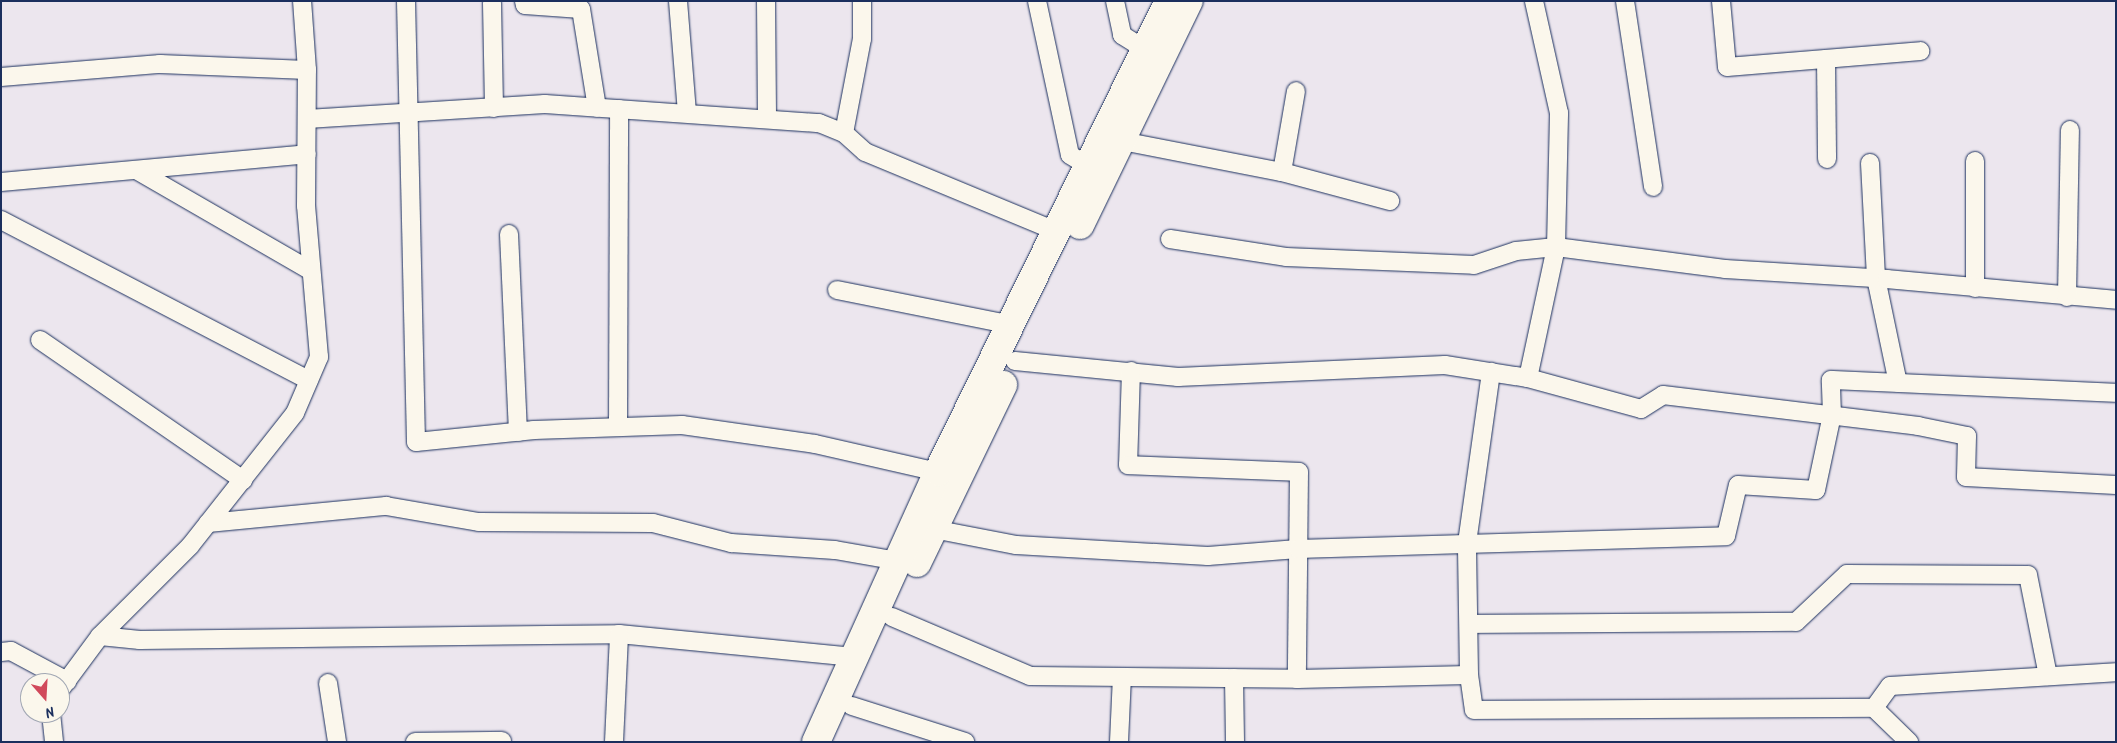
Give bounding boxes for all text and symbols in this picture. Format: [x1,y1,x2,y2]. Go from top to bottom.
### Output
north arrow [20,673,70,723]
text: N [42,699,57,723]

